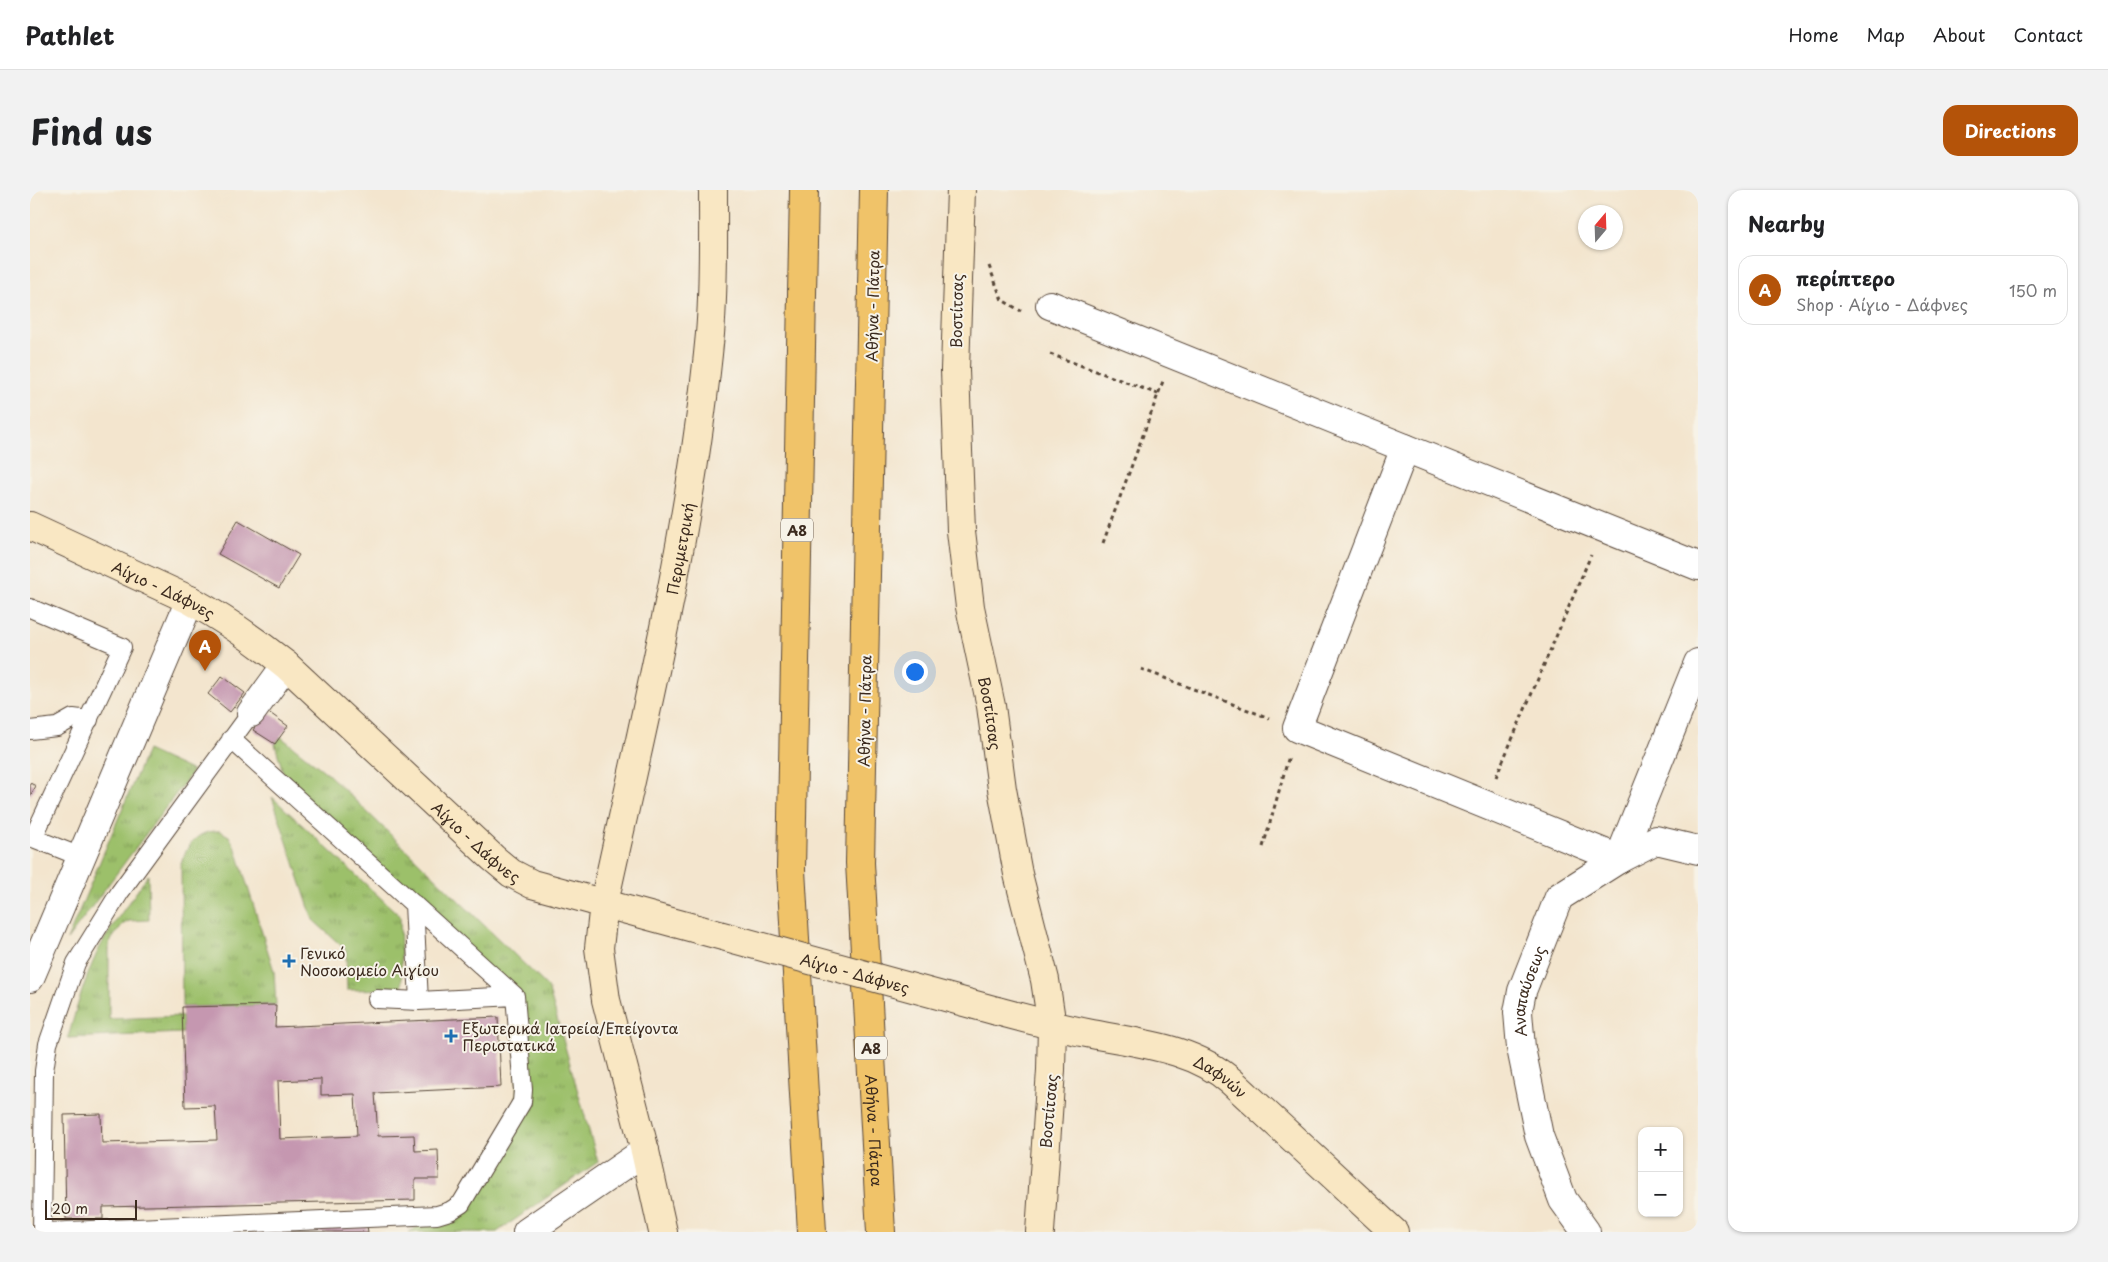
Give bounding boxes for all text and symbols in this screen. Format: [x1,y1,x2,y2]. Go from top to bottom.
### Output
text: Pathlet [25,17,115,53]
text: Home [1788,21,1838,48]
text: Map [1866,21,1905,48]
text: About [1933,21,1985,48]
text: Contact [2013,21,2083,48]
text: Find us [30,104,152,157]
button: Directions [1943,105,2078,156]
north arrow [1578,205,1623,250]
text: Nearby [1748,207,1825,239]
street label: Αθήνα - Πάτρα [860,250,884,362]
text: περίπτερο [1796,264,1895,292]
street label: Βοστίτσας [944,273,968,348]
text: A [1759,278,1771,302]
text: 150 m [2009,278,2057,302]
text: Shop · Αίγιο - Δάφνες [1796,292,1968,316]
street label: Περιμετρική [659,501,699,597]
road number: Α8 [781,518,813,542]
street label: Αίγιο - Δάφνες [109,554,220,624]
pin: A [189,630,221,671]
street label: Αθήνα - Πάτρα [852,655,876,767]
your location [902,659,928,685]
street label: Βοστίτσας [973,674,1008,752]
street label: Αίγιο - Δάφνες [427,795,525,888]
place label: Γενικό Νοσοκομείο Αιγίου [300,941,439,981]
street label: Αναπαύσεως [1506,942,1550,1038]
street label: Αίγιο - Δάφνες [798,946,913,998]
marker: Γενικό Νοσοκομείο Αιγίου [282,954,296,968]
place label: Εξωτερικά Ιατρεία/Επείγοντα Περιστατικά [462,1016,679,1056]
marker: Εξωτερικά Ιατρεία/Επείγοντα Περιστατικά [444,1029,458,1043]
road number: Α8 [855,1036,887,1060]
street label: Δαφνών [1190,1048,1253,1103]
street label: Βοστίτσας [1033,1073,1063,1149]
street label: Αθήνα - Πάτρα [861,1074,890,1187]
map controls [1638,1127,1683,1217]
button: + [1638,1127,1683,1172]
button: − [1638,1172,1683,1217]
scale bar [45,1197,138,1220]
text: 20 m [52,1198,88,1219]

